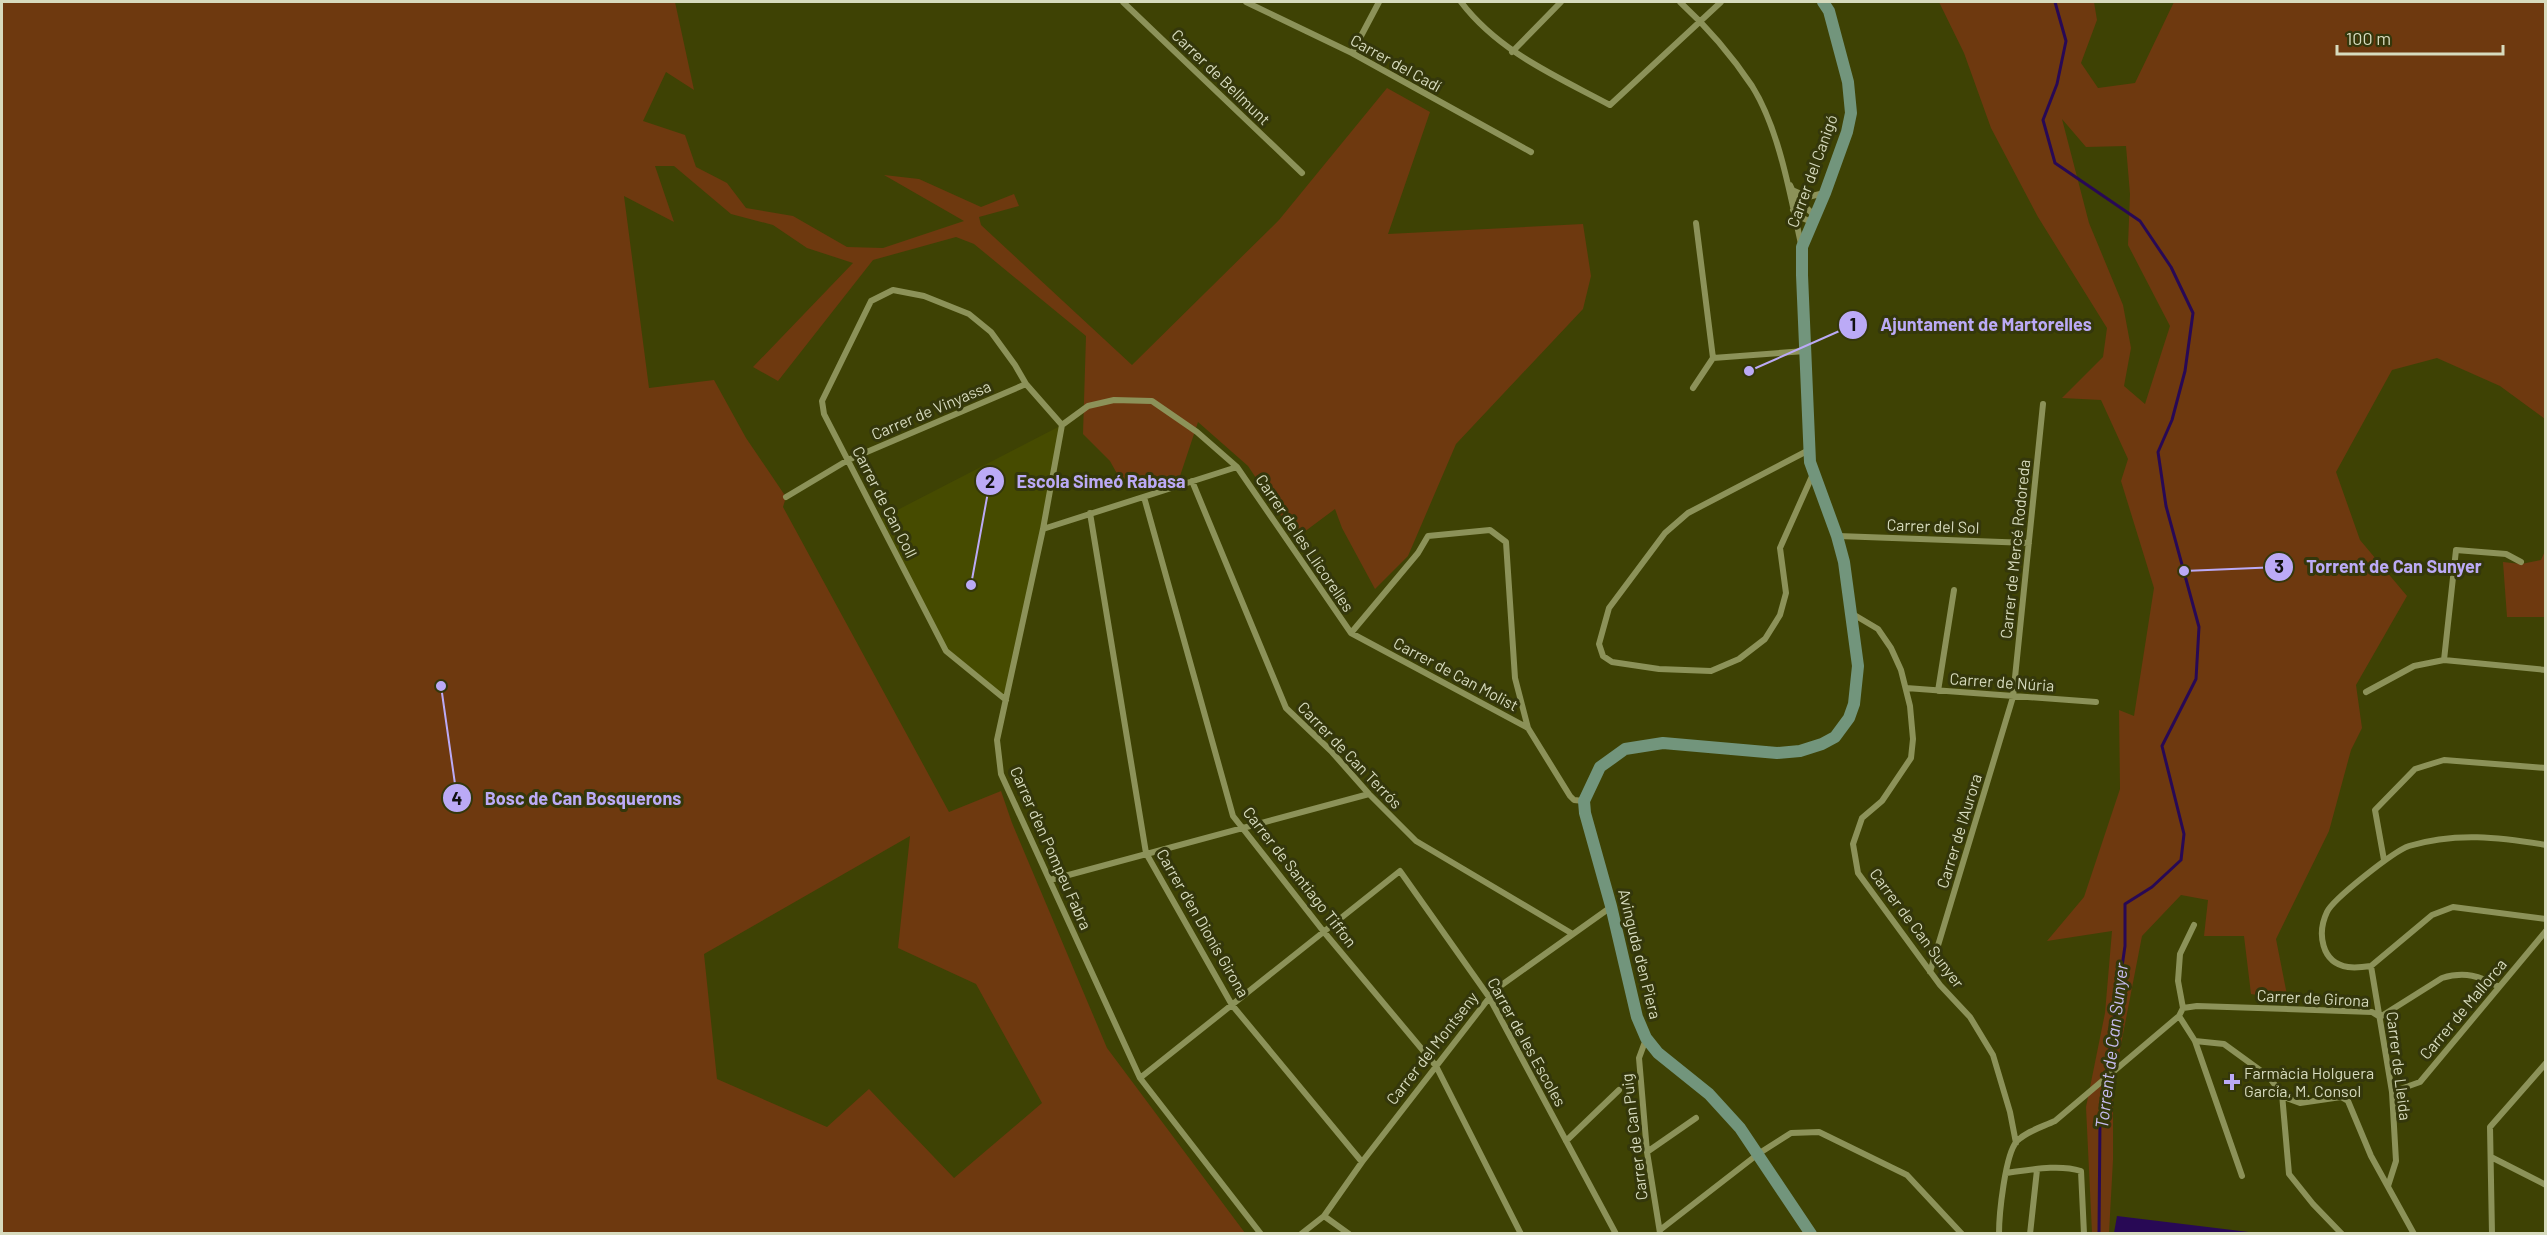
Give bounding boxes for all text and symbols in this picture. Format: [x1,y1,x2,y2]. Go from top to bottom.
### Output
scale bar [2337,18,2504,56]
street label: Carrer de Bellmunt [1168,25,1275,128]
text: 100 m [2346,27,2391,49]
street label: Carrer del Cadí [1347,30,1446,96]
street label: Carrer del Canigó [1782,112,1841,230]
callout: Ajuntament de Martorelles [1838,307,2104,343]
text: 1 [1850,313,1856,335]
text: Ajuntament de Martorelles [1880,313,2092,335]
street label: Carrer de Vinyassa [868,376,993,443]
street label: Carrer de Can Coll [849,443,922,561]
street label: Carrer de Mercé Rodoreda [1996,458,2033,640]
callout: Escola Simeó Rabasa [975,463,1198,499]
text: 2 [985,470,995,492]
text: Escola Simeó Rabasa [1016,470,1186,492]
street label: Carrer de les Llicorelles [1252,470,1359,615]
street label: Carrer del Sol [1886,514,1980,537]
callout: Torrent de Can Sunyer [2264,549,2494,585]
text: 3 [2274,555,2284,577]
text: Torrent de Can Sunyer [2306,555,2482,577]
street label: Carrer de Can Molist [1391,633,1522,714]
street label: Carrer de Núria [1949,668,2055,695]
street label: Carrer de Can Terrós [1294,697,1406,812]
street label: Carrer d'en Pompeu Fabra [1007,763,1096,932]
street label: Carrer de l'Aurora [1932,771,1985,890]
callout: Bosc de Can Bosquerons [442,780,693,816]
text: 4 [452,787,463,809]
text: Bosc de Can Bosquerons [485,787,681,809]
street label: Carrer de Santiago Tiffon [1240,803,1361,951]
street label: Carrer d'en Dionís Girona [1153,845,1254,1000]
street label: Carrer de Can Sunyer [1866,864,1969,991]
street label: Avinguda d'en Piera [1615,887,1666,1021]
street label: Carrer de Mallorca [2415,955,2510,1063]
water label: Torrent de Can Sunyer [2090,961,2132,1130]
street label: Carrer de les Escoles [1484,974,1571,1110]
street label: Carrer de Girona [2256,985,2370,1010]
street label: Carrer del Montseny [1382,987,1482,1108]
street label: Carrer de Lleida [2383,1010,2416,1122]
place label: Farmàcia Holguera García, M. Consol [2244,1063,2374,1100]
street label: Carrer de Can Puig [1616,1073,1651,1202]
marker: Farmàcia Holguera García, M. Consol [2225,1075,2239,1089]

